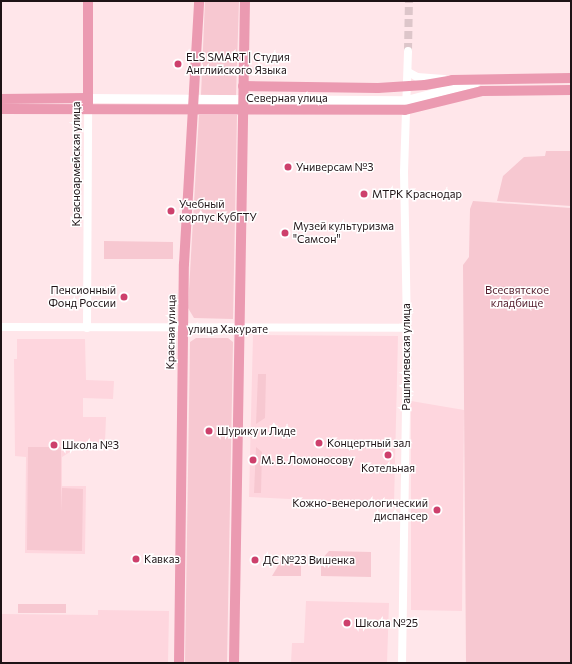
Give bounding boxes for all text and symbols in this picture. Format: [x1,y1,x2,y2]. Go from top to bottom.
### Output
place label: ELS SMART | Студия Английского Языка [186,51,290,77]
marker: ELS SMART | Студия Английского Языка [173,59,183,69]
street label: Северная улица [246,91,328,105]
street label: Красноармейская улица [69,102,83,226]
place label: Универсам №3 [296,160,374,174]
marker: Универсам №3 [283,162,293,172]
place label: МТРК Краснодар [372,187,462,201]
marker: МТРК Краснодар [359,189,369,199]
place label: Учебный корпус КубГТУ [179,198,257,224]
marker: Учебный корпус КубГТУ [166,206,176,216]
place label: Музей культуризма "Самсон" [293,220,394,246]
marker: Музей культуризма "Самсон" [280,228,290,238]
place label: Пенсионный Фонд России [48,284,116,310]
park label: Всесвятское кладбище [485,284,549,310]
marker: Пенсионный Фонд России [119,292,129,302]
street label: Красная улица [164,294,178,370]
street label: Рашпилевская улица [399,303,413,411]
street label: улица Хакурате [188,322,268,336]
place label: Шурику и Лиде [217,424,296,438]
marker: Шурику и Лиде [204,426,214,436]
place label: Концертный зал [327,436,411,450]
place label: Школа №3 [62,438,119,452]
marker: Концертный зал [314,438,324,448]
marker: Школа №3 [49,440,59,450]
marker: Котельная [383,450,393,460]
place label: М. В. Ломоносову [261,453,354,467]
marker: М. В. Ломоносову [248,455,258,465]
place label: Котельная [361,461,415,475]
place label: Кожно-венерологический диспансер [292,497,428,523]
marker: Кожно-венерологический диспансер [431,504,443,516]
place label: Кавказ [144,552,180,566]
place label: ДС №23 Вишенка [263,553,355,567]
marker: Кавказ [131,554,141,564]
marker: ДС №23 Вишенка [250,555,260,565]
place label: Школа №25 [355,616,418,630]
marker: Школа №25 [342,618,352,628]

